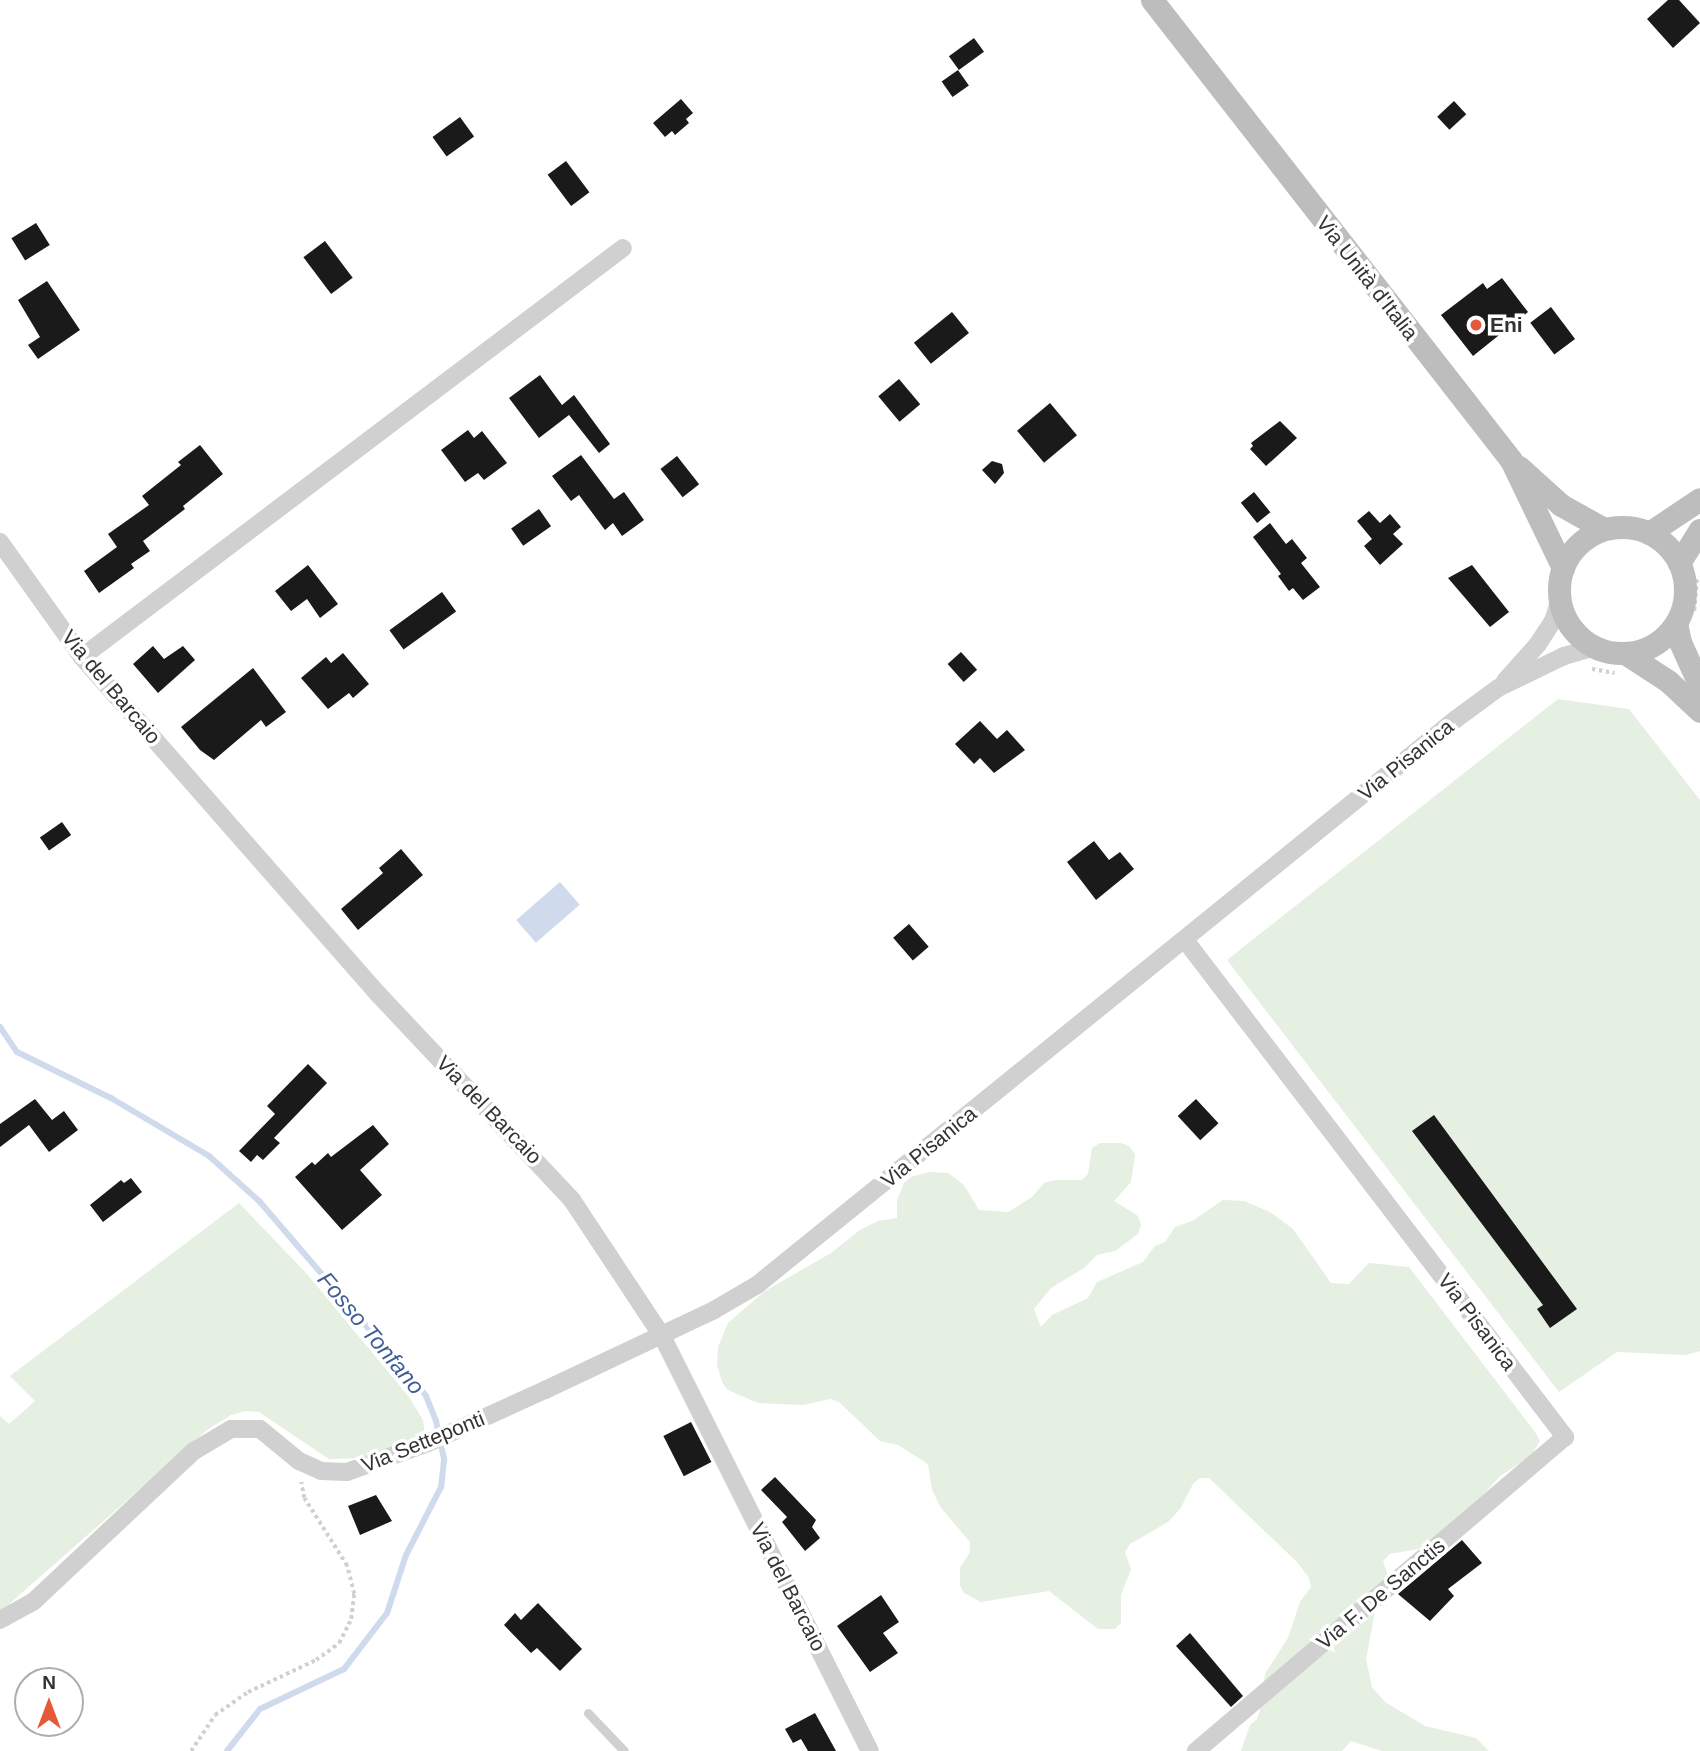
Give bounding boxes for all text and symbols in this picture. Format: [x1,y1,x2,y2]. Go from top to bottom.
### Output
street label: Via Unità d'Italia [1311,211,1423,345]
place label: Eni [1490,312,1523,338]
marker: Eni [1468,317,1484,333]
street label: Via del Barcaio [56,625,166,749]
street label: Via Pisanica [1353,714,1459,806]
street label: Via del Barcaio [431,1051,547,1169]
street label: Via Pisanica [876,1101,982,1193]
water label: Fosso Tonfano [312,1266,430,1400]
street label: Via Pisanica [1432,1268,1522,1376]
street label: Via Setteponti [358,1406,488,1478]
street label: Via del Barcaio [745,1519,831,1655]
street label: Via F. De Sanctis [1312,1533,1450,1655]
north arrow [14,1667,84,1737]
text: N [42,1672,56,1693]

